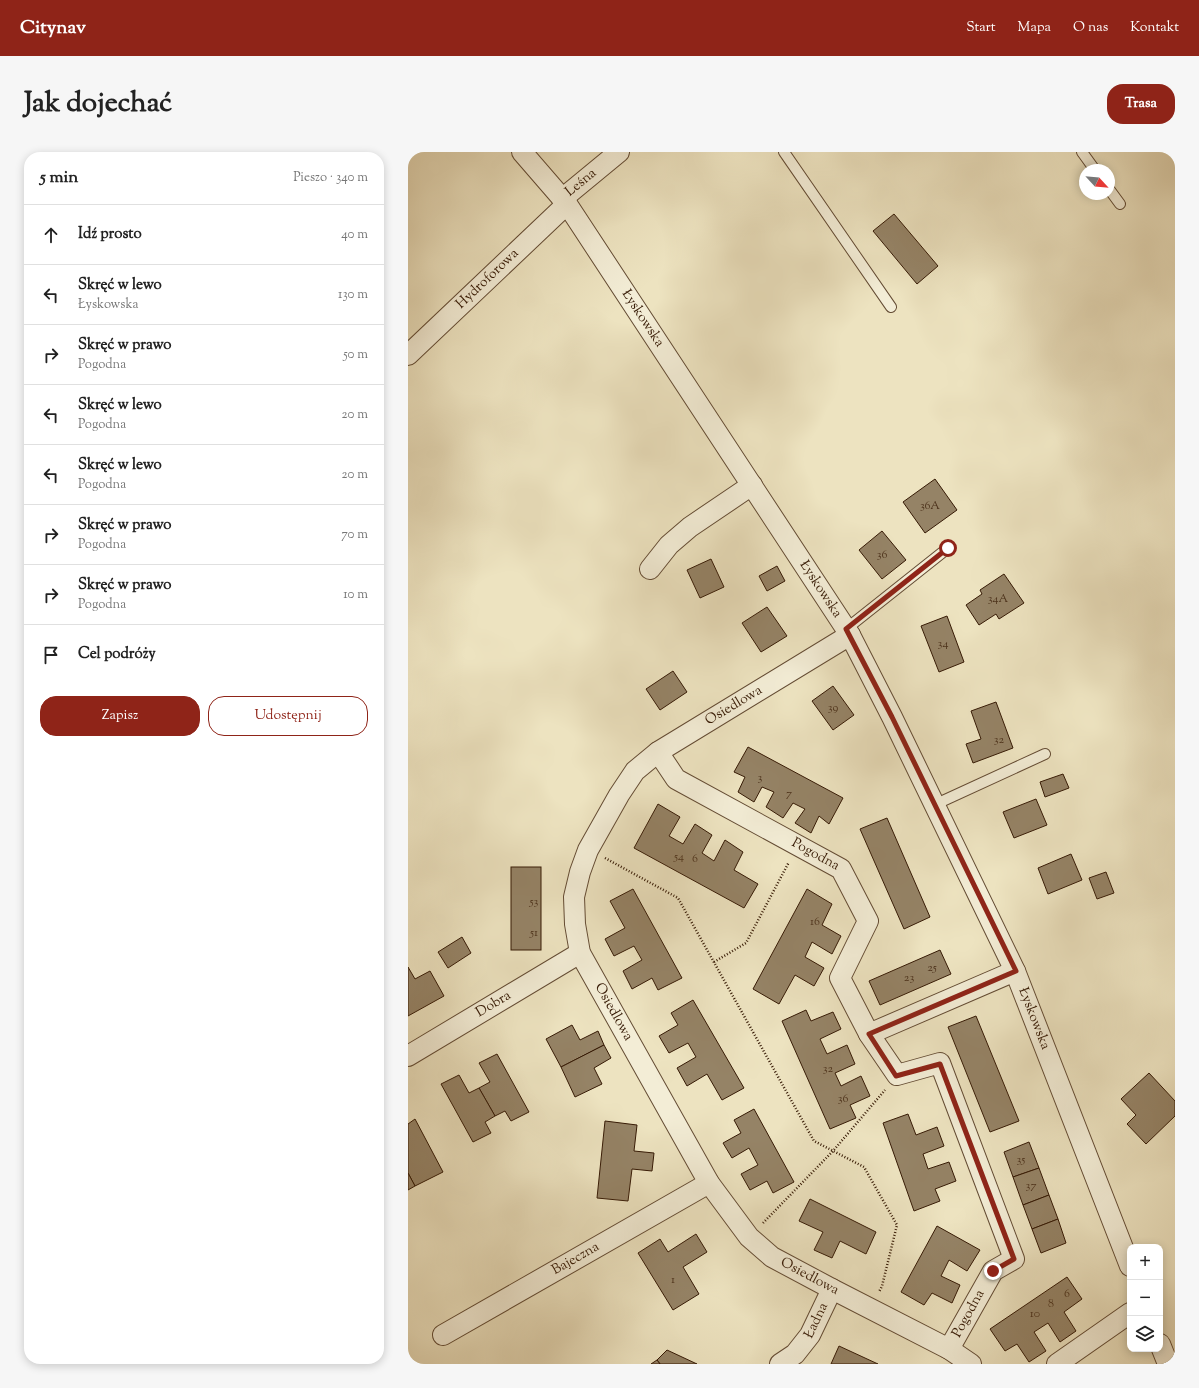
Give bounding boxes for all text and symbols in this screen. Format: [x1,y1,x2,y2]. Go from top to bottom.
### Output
text: Citynav [20,15,86,42]
text: Start [966,18,996,38]
text: Mapa [1018,18,1051,38]
text: O nas [1073,18,1108,38]
text: Kontakt [1130,18,1179,38]
text: Jak dojechać [24,84,172,124]
button: Trasa [1107,84,1175,124]
street label: Leśna [561,164,602,202]
north arrow [1079,164,1115,200]
text: 5 min [40,166,78,190]
text: Pieszo · 340 m [293,169,368,187]
icon: ahead [40,224,62,246]
text: Idź prosto [78,224,142,245]
text: 40 m [341,226,368,244]
street label: Hydroforowa [452,244,524,314]
text: Skręć w lewo [78,275,162,296]
icon: left [40,284,62,306]
text: 130 m [338,286,368,304]
street label: Łyskowska [616,286,669,352]
text: Łyskowska [78,296,139,314]
text: Skręć w prawo [78,335,172,356]
icon: right [40,344,62,366]
text: 50 m [343,346,368,364]
text: Pogodna [78,356,126,374]
text: Skręć w lewo [78,395,162,416]
icon: left [40,404,62,426]
text: 20 m [342,406,368,424]
text: Pogodna [78,416,126,434]
text: Skręć w lewo [78,455,162,476]
icon: left [40,464,62,486]
text: 20 m [342,466,368,484]
text: Pogodna [78,476,126,494]
house number: 36A [920,497,940,515]
text: Skręć w prawo [78,515,172,536]
icon: right [40,524,62,546]
text: 70 m [341,526,368,544]
text: Pogodna [78,536,126,554]
route start [939,539,957,557]
house number: 36 [877,546,887,564]
street label: Łyskowska [794,557,847,623]
text: Skręć w prawo [78,575,172,596]
icon: right [40,584,62,606]
text: 10 m [343,586,368,604]
house number: 34A [988,590,1009,608]
text: Pogodna [78,596,126,614]
house number: 34 [938,635,948,653]
icon: arrive [40,644,62,666]
text: Cel podróży [78,644,156,665]
street label: Osiedlowa [702,681,767,731]
button: Zapisz [40,696,200,736]
button: Udostępnij [208,696,368,736]
house number: 39 [828,699,838,717]
house number: 32 [994,731,1005,749]
house number: 3 [758,769,763,787]
house number: 7 [786,785,792,803]
street label: Pogodna [788,834,843,876]
house number: 54 [673,848,684,866]
house number: 6 [692,850,698,868]
house number: 53 [529,893,539,911]
house number: 16 [810,913,820,931]
house number: 51 [529,924,538,942]
house number: 25 [927,959,937,977]
house number: 23 [904,969,914,987]
street label: Osiedlowa [589,979,638,1045]
street label: Łyskowska [1012,985,1055,1053]
street label: Dobra [472,986,516,1023]
house number: 32 [823,1060,834,1078]
house number: 36 [838,1090,848,1108]
house number: 35 [1017,1151,1025,1169]
house number: 37 [1026,1177,1036,1195]
street label: Bajeczna [548,1237,604,1281]
map controls [1127,1244,1163,1352]
button: + [1127,1244,1163,1280]
street label: Osiedlowa [777,1253,843,1301]
route end [984,1262,1002,1280]
house number: 1 [671,1271,675,1289]
button: − [1127,1280,1163,1316]
house number: 6 [1064,1285,1070,1303]
street label: Pogodna [948,1286,991,1342]
house number: 8 [1048,1295,1054,1313]
street label: Ładna [800,1299,834,1342]
house number: 10 [1030,1305,1040,1323]
button: layers [1127,1316,1163,1352]

